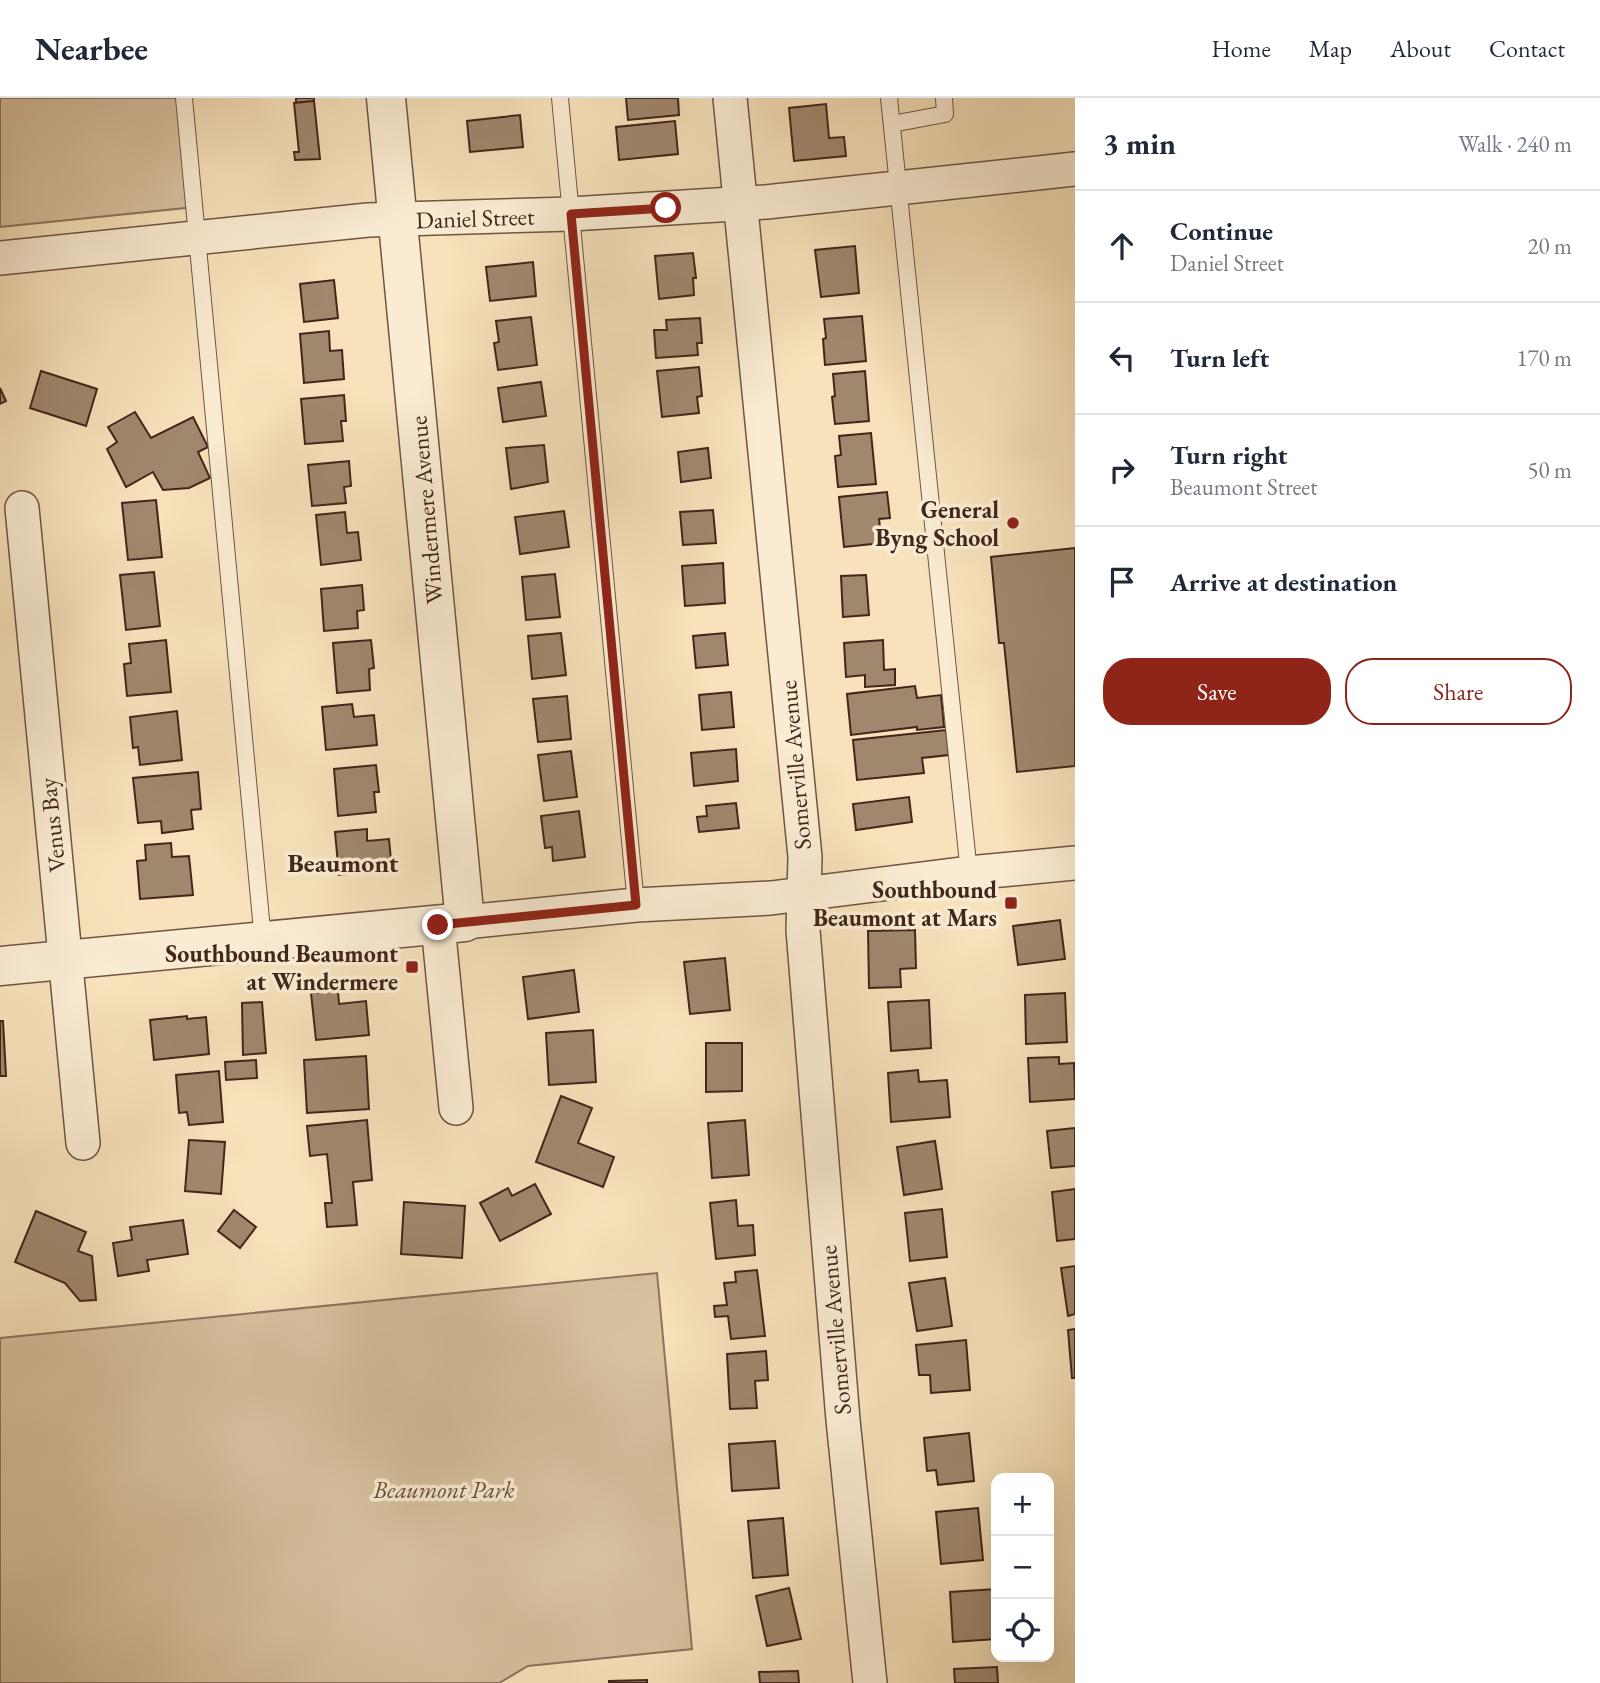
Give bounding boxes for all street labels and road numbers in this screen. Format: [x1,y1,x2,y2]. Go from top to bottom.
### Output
street label: Daniel Street [415,200,535,236]
street label: Windermere Avenue [402,415,450,605]
street label: Somerville Avenue [772,679,818,851]
street label: Venus Bay [32,776,72,874]
street label: Somerville Avenue [812,1244,858,1416]

